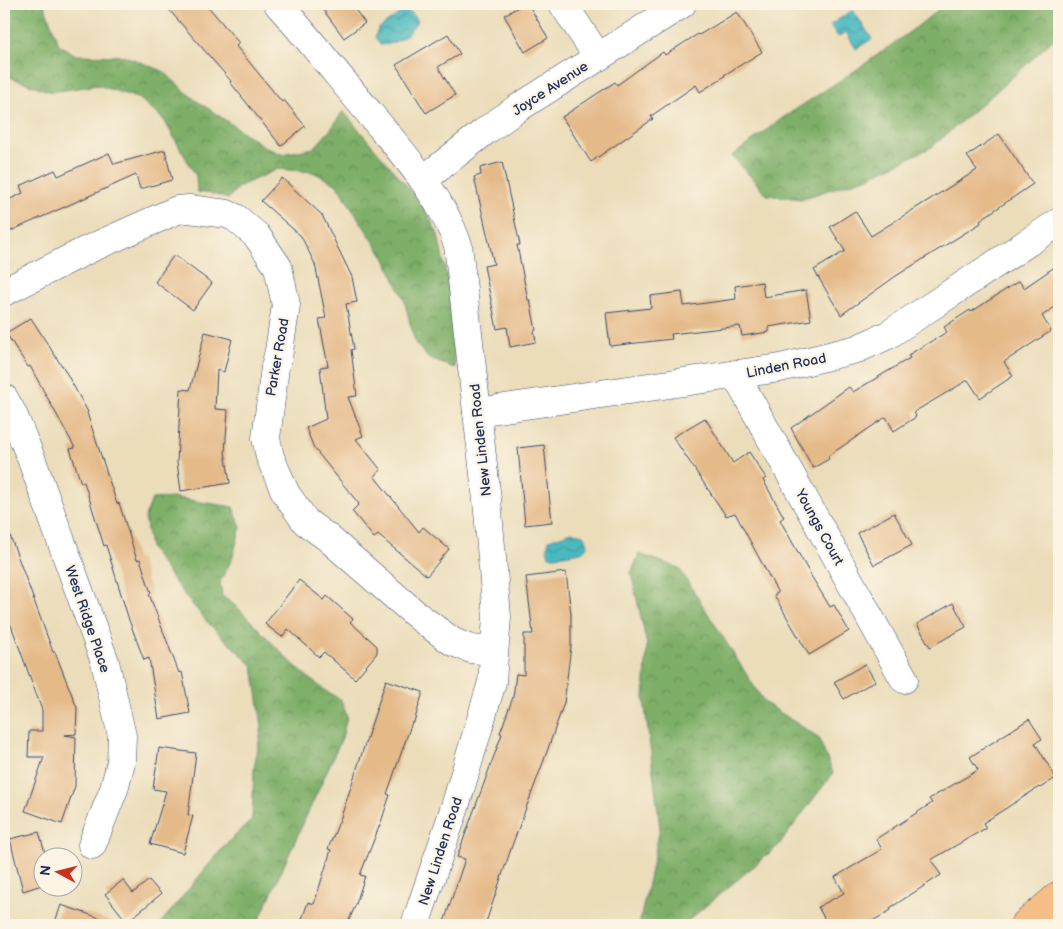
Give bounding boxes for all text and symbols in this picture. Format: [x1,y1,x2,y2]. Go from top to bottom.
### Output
street label: Joyce Avenue [509,58,591,119]
street label: Parker Road [262,317,293,397]
street label: Linden Road [745,349,828,382]
street label: New Linden Road [466,383,495,497]
street label: Youngs Court [791,485,848,569]
street label: West Ridge Place [61,563,114,675]
street label: New Linden Road [415,795,466,908]
north arrow [32,846,82,896]
text: N [37,864,55,877]

